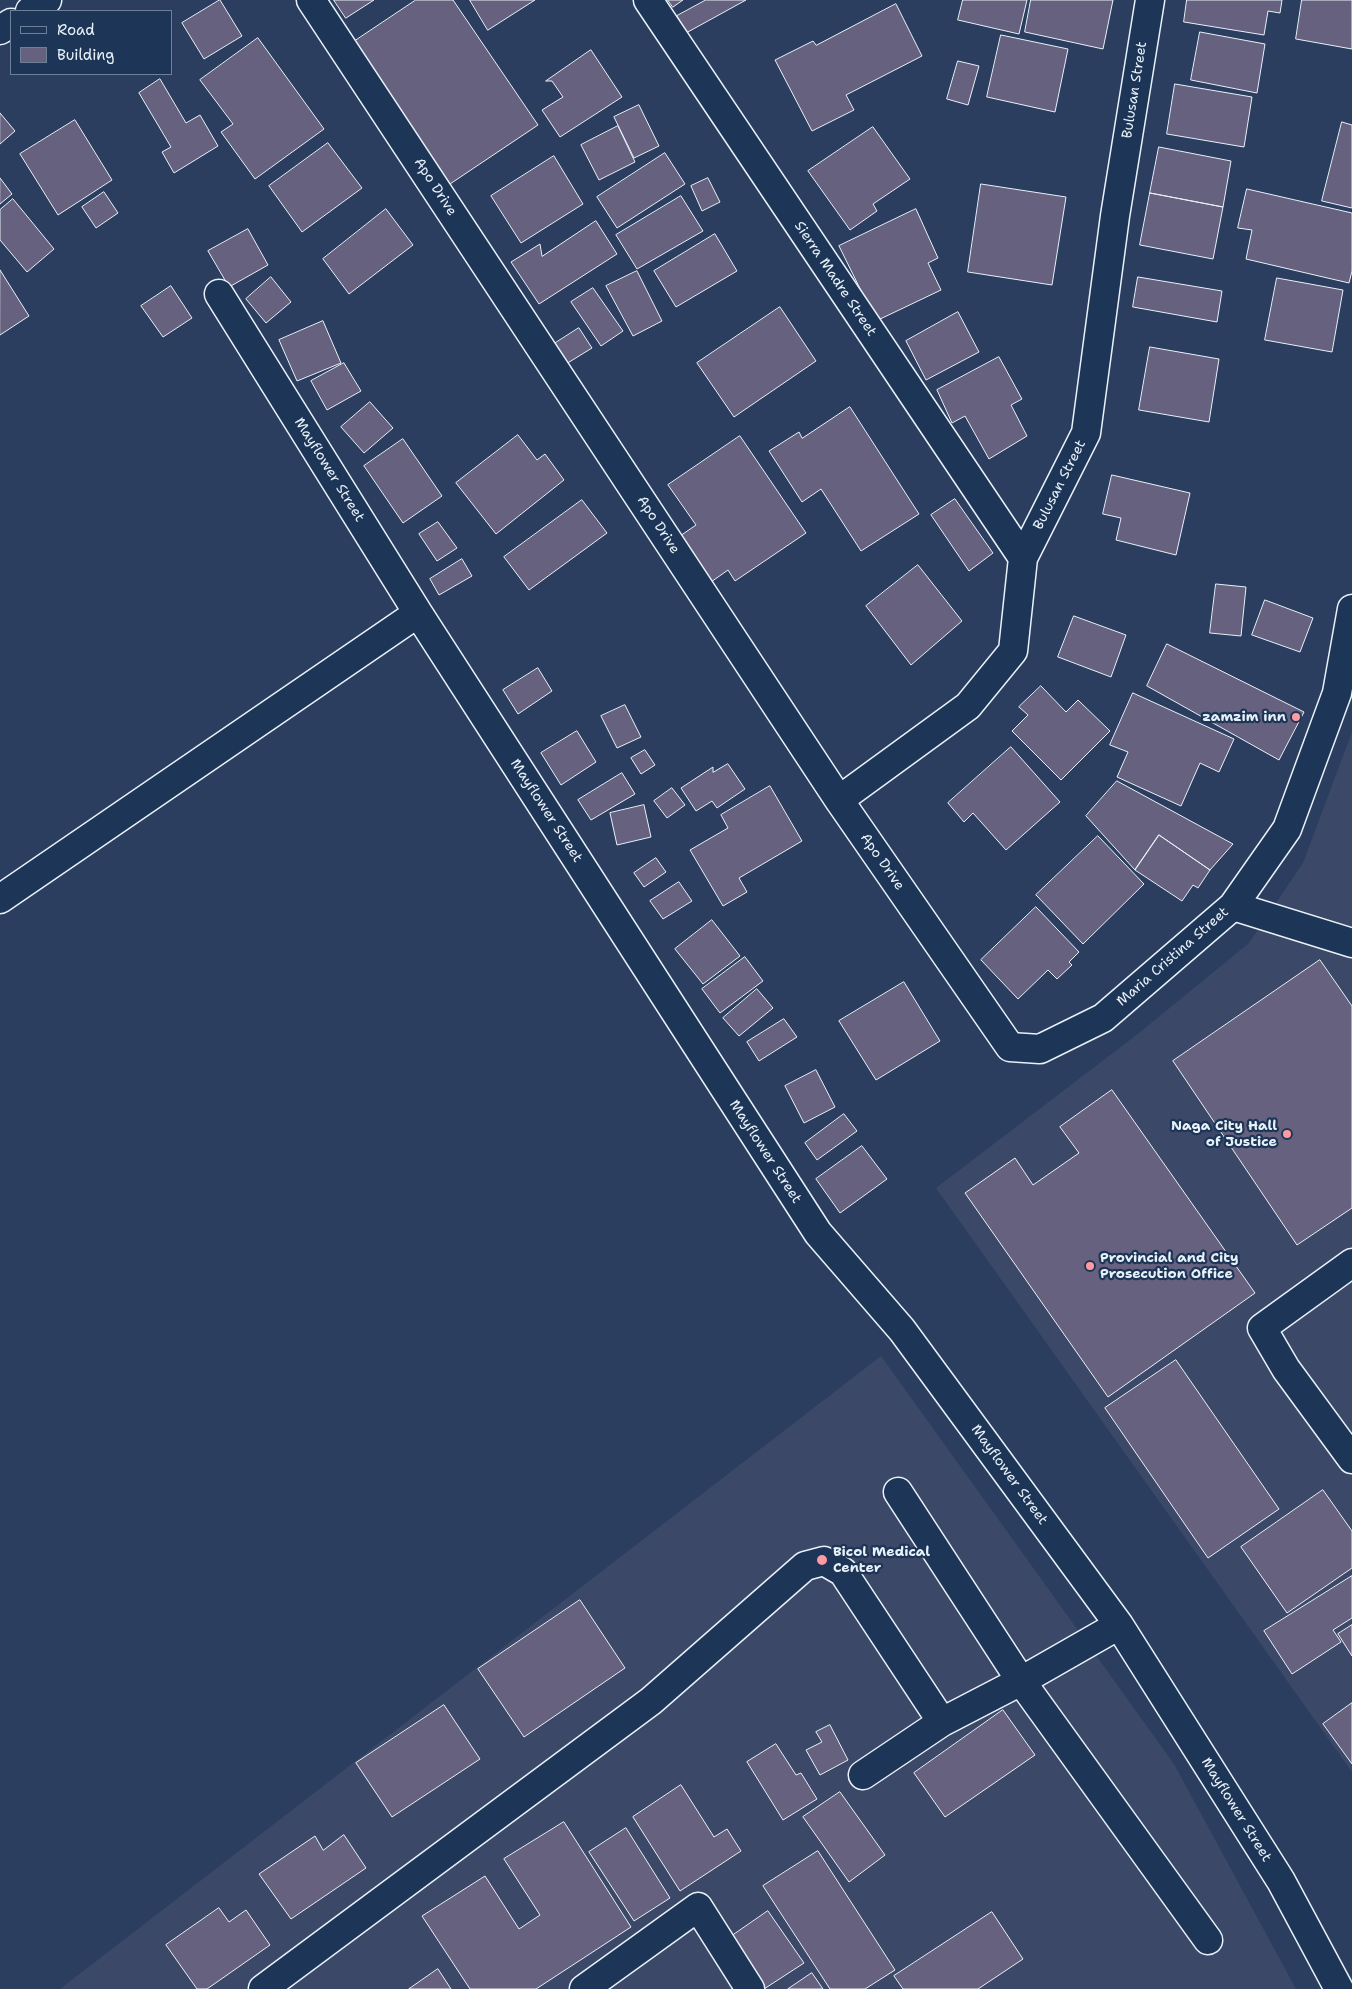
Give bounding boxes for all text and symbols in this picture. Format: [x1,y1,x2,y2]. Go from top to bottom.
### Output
legend [10,10,172,75]
text: Road [57,20,95,40]
street label: Bulusan Street [1119,40,1151,140]
text: Building [57,45,114,65]
street label: Apo Drive [410,155,460,219]
street label: Sierra Madre Street [790,218,880,340]
street label: Mayflower Street [290,415,368,525]
street label: Bulusan Street [1030,437,1090,533]
street label: Apo Drive [633,493,683,557]
place label: zamzim inn [1202,709,1286,725]
marker: zamzim inn [1290,711,1302,723]
street label: Mayflower Street [506,756,586,866]
street label: Apo Drive [856,830,908,894]
street label: Maria Cristina Street [1114,904,1232,1010]
street label: Mayflower Street [725,1097,805,1207]
place label: Naga City Hall of Justice [1171,1118,1277,1150]
marker: Naga City Hall of Justice [1281,1128,1293,1140]
place label: Provincial and City Prosecution Office [1100,1250,1239,1282]
marker: Provincial and City Prosecution Office [1084,1260,1096,1272]
street label: Mayflower Street [967,1422,1051,1528]
place label: Bicol Medical Center [833,1544,930,1576]
marker: Bicol Medical Center [815,1553,829,1567]
street label: Mayflower Street [1197,1755,1275,1865]

